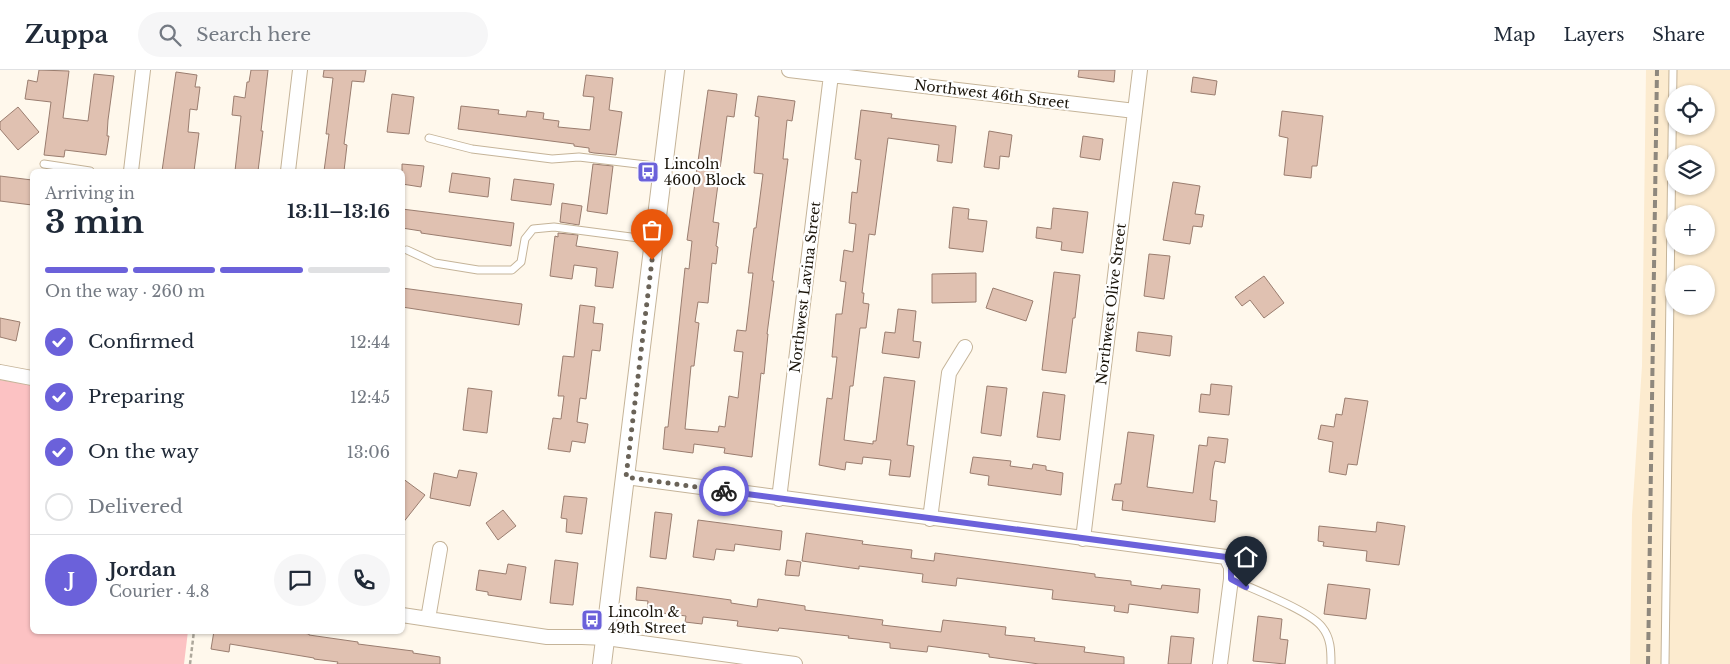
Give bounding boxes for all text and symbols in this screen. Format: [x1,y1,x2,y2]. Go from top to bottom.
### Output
search box [138,12,488,57]
text: Zuppa [25,20,108,49]
icon: search [156,21,184,49]
text: Search here [196,23,311,46]
text: Map [1494,24,1535,46]
text: Layers [1563,24,1624,46]
text: Share [1652,24,1705,46]
street label: Northwest 46th Street [913,76,1071,113]
map controls [1665,85,1715,315]
button: locate [1665,85,1715,135]
button: layers [1665,145,1715,195]
place label: Lincoln 4600 Block [664,155,746,189]
bus stop icon: Lincoln 4600 Block [636,160,660,184]
text: Arriving in [45,183,135,203]
text: 13:11–13:16 [287,200,390,223]
street label: Northwest Lavina Street [786,200,825,374]
text: 3 min [45,202,144,242]
button: + [1665,205,1715,255]
pin [631,209,673,260]
icon: bag [638,216,666,244]
street label: Northwest Olive Street [1092,221,1130,386]
button: − [1665,265,1715,315]
text: On the way · 260 m [45,281,205,301]
icon: check [45,328,73,356]
text: Confirmed [88,330,194,353]
text: 12:44 [350,332,390,352]
icon: check [45,383,73,411]
text: Preparing [88,385,184,408]
text: 12:45 [350,387,390,407]
icon: check [45,438,73,466]
text: On the way [88,440,199,463]
text: 13:06 [347,442,390,462]
courier [699,466,749,516]
icon: bike [710,477,738,505]
text: Delivered [88,495,183,518]
pin [1225,536,1267,587]
icon: home [1232,543,1260,571]
button: chat [274,554,326,606]
button: phone [338,554,390,606]
text: Jordan [109,558,176,581]
text: J [67,568,75,591]
text: Courier · 4.8 [109,581,210,601]
place label: Lincoln & 49th Street [608,603,687,637]
bus stop icon: Lincoln & 49th Street [580,608,604,632]

